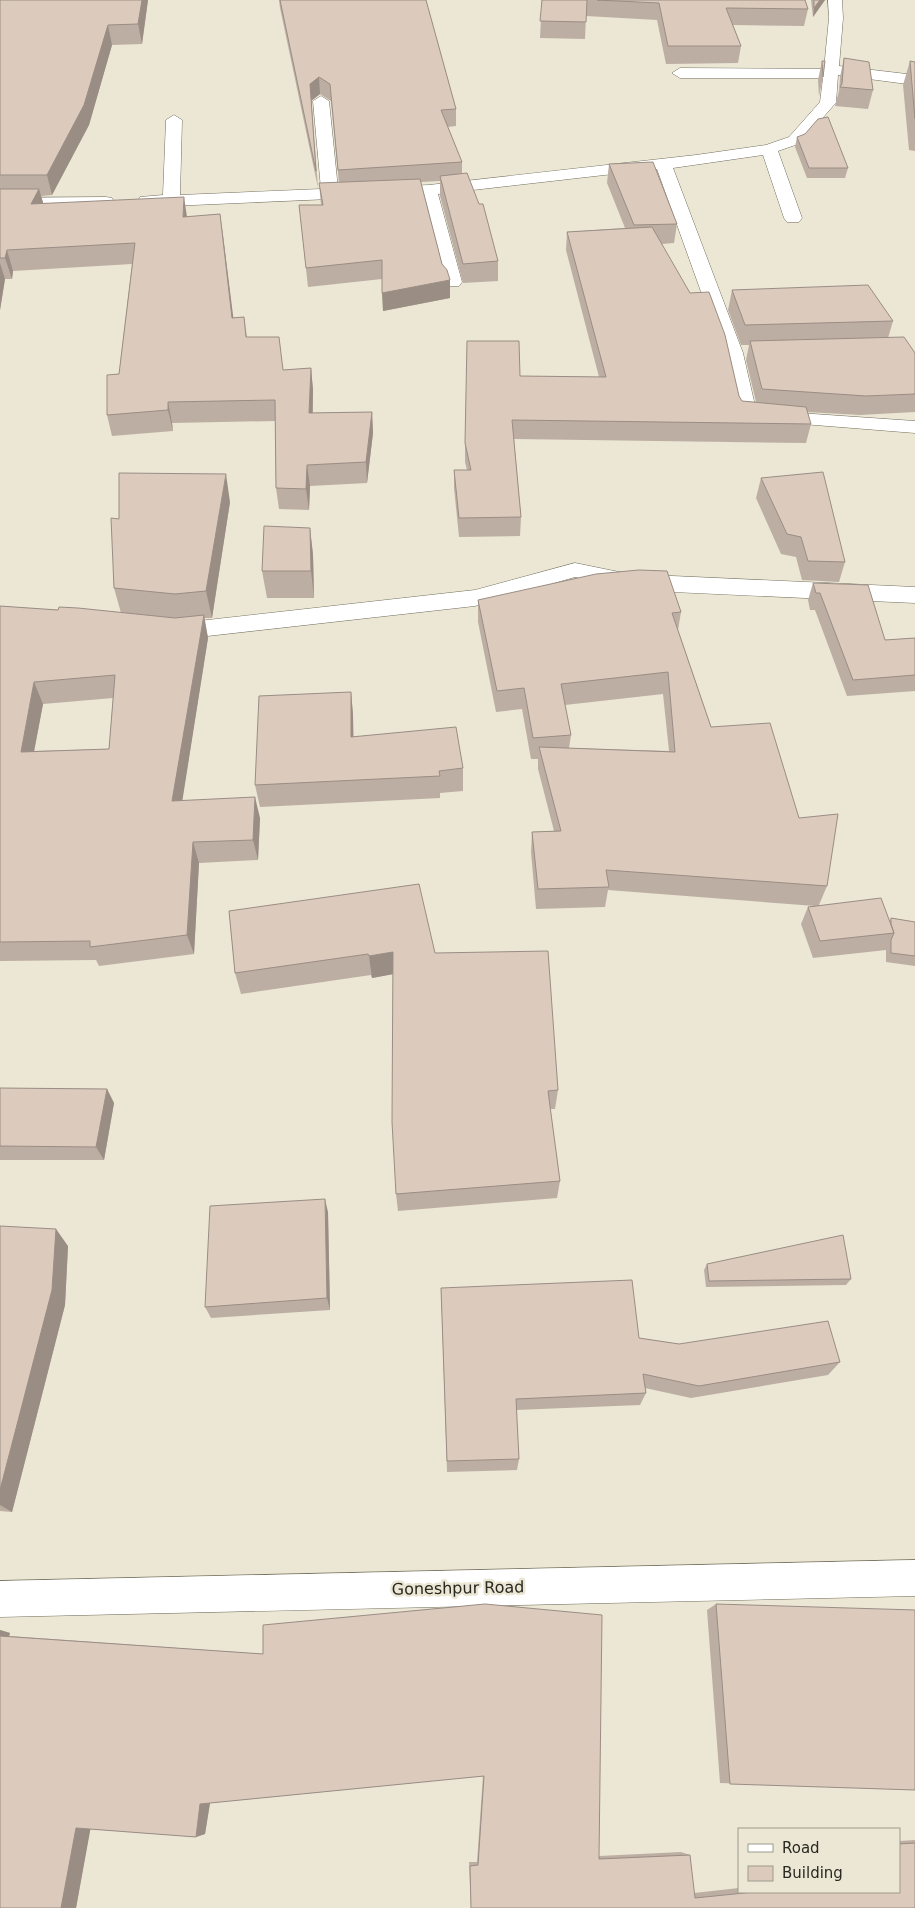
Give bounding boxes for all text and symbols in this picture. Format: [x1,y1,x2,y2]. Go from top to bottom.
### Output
street label: Goneshpur Road [391,1577,525,1599]
legend [738,1828,900,1893]
text: Road [782,1839,820,1857]
text: Building [782,1864,843,1882]

